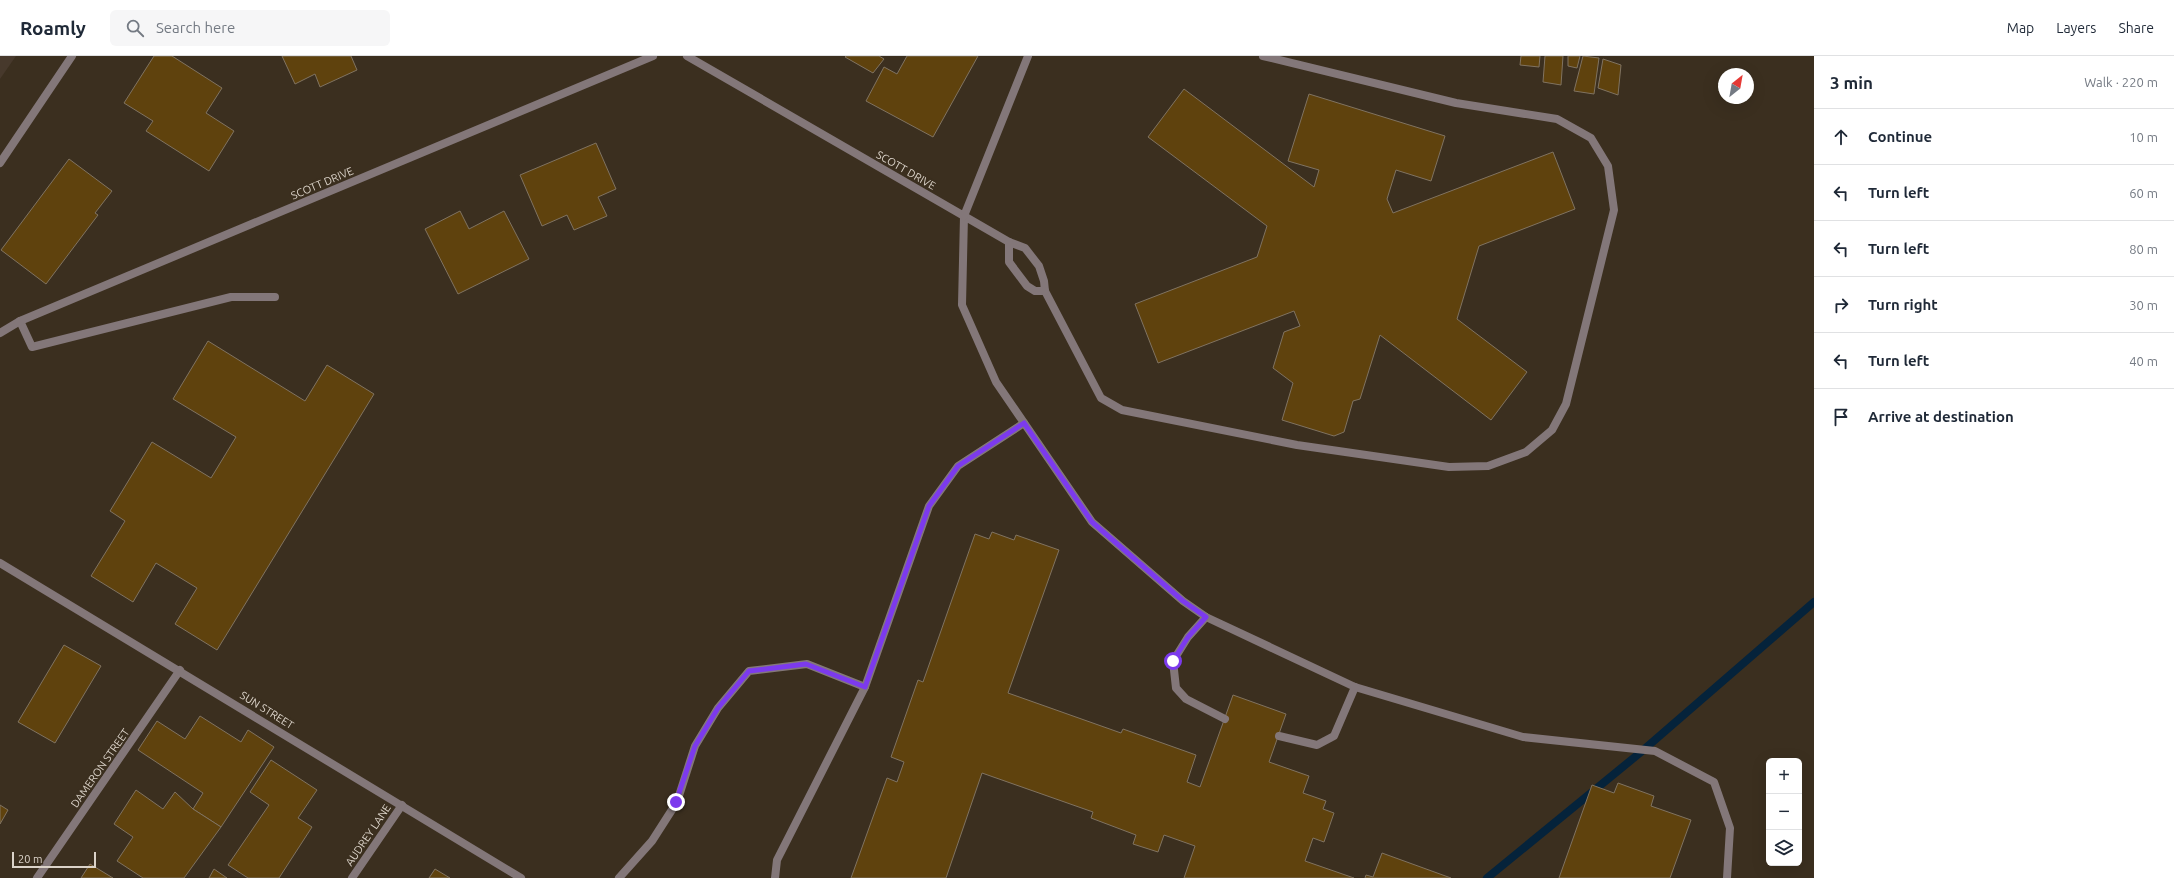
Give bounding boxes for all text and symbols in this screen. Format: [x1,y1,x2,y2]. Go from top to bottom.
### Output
search box [110,10,390,46]
text: Roamly [20,17,86,39]
icon: search [124,17,146,39]
text: Search here [156,19,235,36]
text: Map [2007,20,2034,36]
text: Layers [2056,20,2096,36]
text: Share [2118,20,2154,36]
north arrow [1718,68,1754,104]
text: 3 min [1830,73,1873,92]
text: Walk · 220 m [2084,75,2158,89]
icon: ahead [1830,126,1852,148]
text: Continue [1868,128,1932,145]
text: 10 m [2129,130,2158,144]
street label: SCOTT DRIVE [874,148,938,192]
street label: SCOTT DRIVE [289,165,355,201]
icon: left [1830,182,1852,204]
text: Turn left [1868,184,1929,201]
text: 60 m [2129,186,2158,200]
icon: left [1830,238,1852,260]
text: Turn left [1868,240,1929,257]
text: 80 m [2129,242,2158,256]
icon: right [1830,294,1852,316]
text: Turn right [1868,296,1938,313]
text: 30 m [2129,298,2158,312]
icon: left [1830,350,1852,372]
text: Turn left [1868,352,1929,369]
text: 40 m [2129,354,2158,368]
icon: arrive [1830,406,1852,428]
text: Arrive at destination [1868,408,2014,425]
route start [1164,652,1182,670]
street label: SUN STREET [238,689,296,731]
street label: DAMERON STREET [68,726,132,810]
map controls [1766,758,1802,866]
button: + [1766,758,1802,794]
route end [667,793,685,811]
button: − [1766,794,1802,830]
street label: AUDREY LANE [343,802,393,868]
button: layers [1766,830,1802,866]
scale bar [12,850,96,869]
text: 20 m [18,853,42,865]

